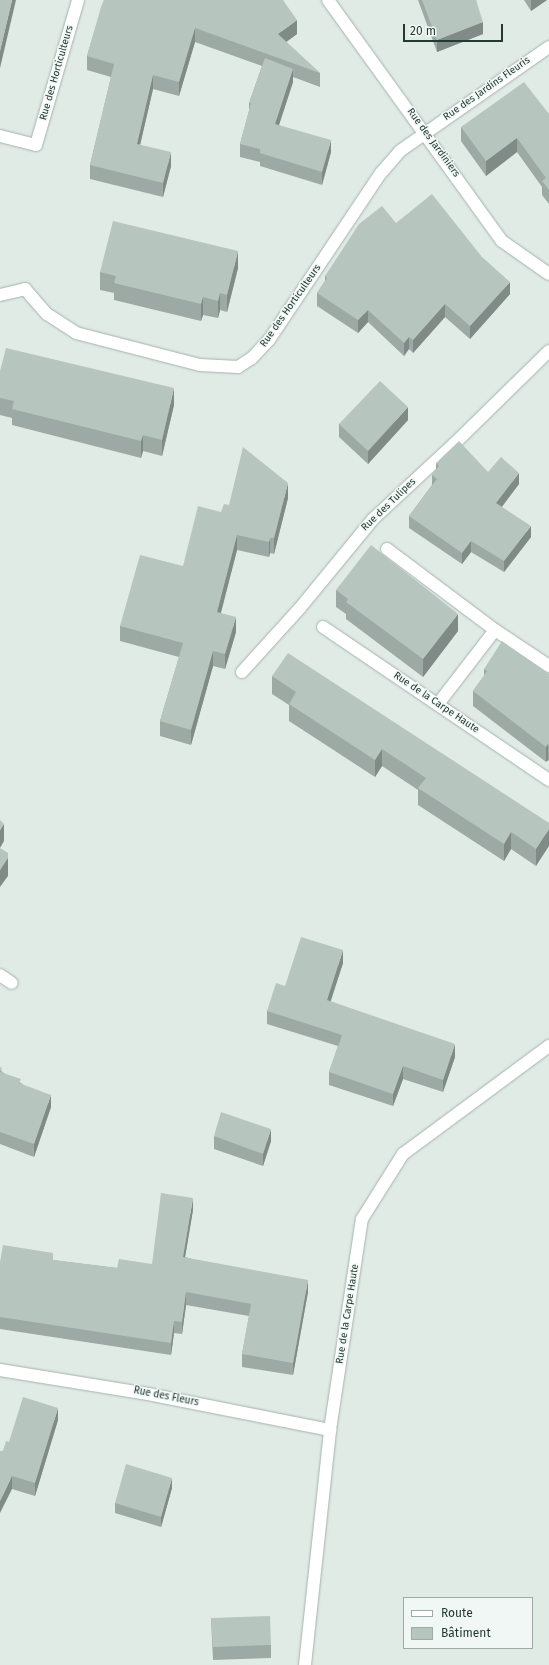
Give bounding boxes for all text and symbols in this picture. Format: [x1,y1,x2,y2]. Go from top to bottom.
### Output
scale bar [405,16,505,42]
street label: Rue des Horticulteurs [38,24,76,122]
text: 20 m [410,24,436,38]
street label: Rue des Jardins Fleuris [441,55,533,123]
street label: Rue des Jardiniers [404,106,462,180]
street label: Rue des Horticulteurs [258,262,324,350]
street label: Rue des Tulipes [359,476,419,534]
street label: Rue de la Carpe Haute [391,670,481,736]
street label: Rue de la Carpe Haute [334,1263,362,1365]
street label: Rue des Fleurs [132,1385,200,1409]
legend [403,1597,533,1649]
text: Route [441,1606,473,1620]
text: Bâtiment [441,1626,491,1640]

